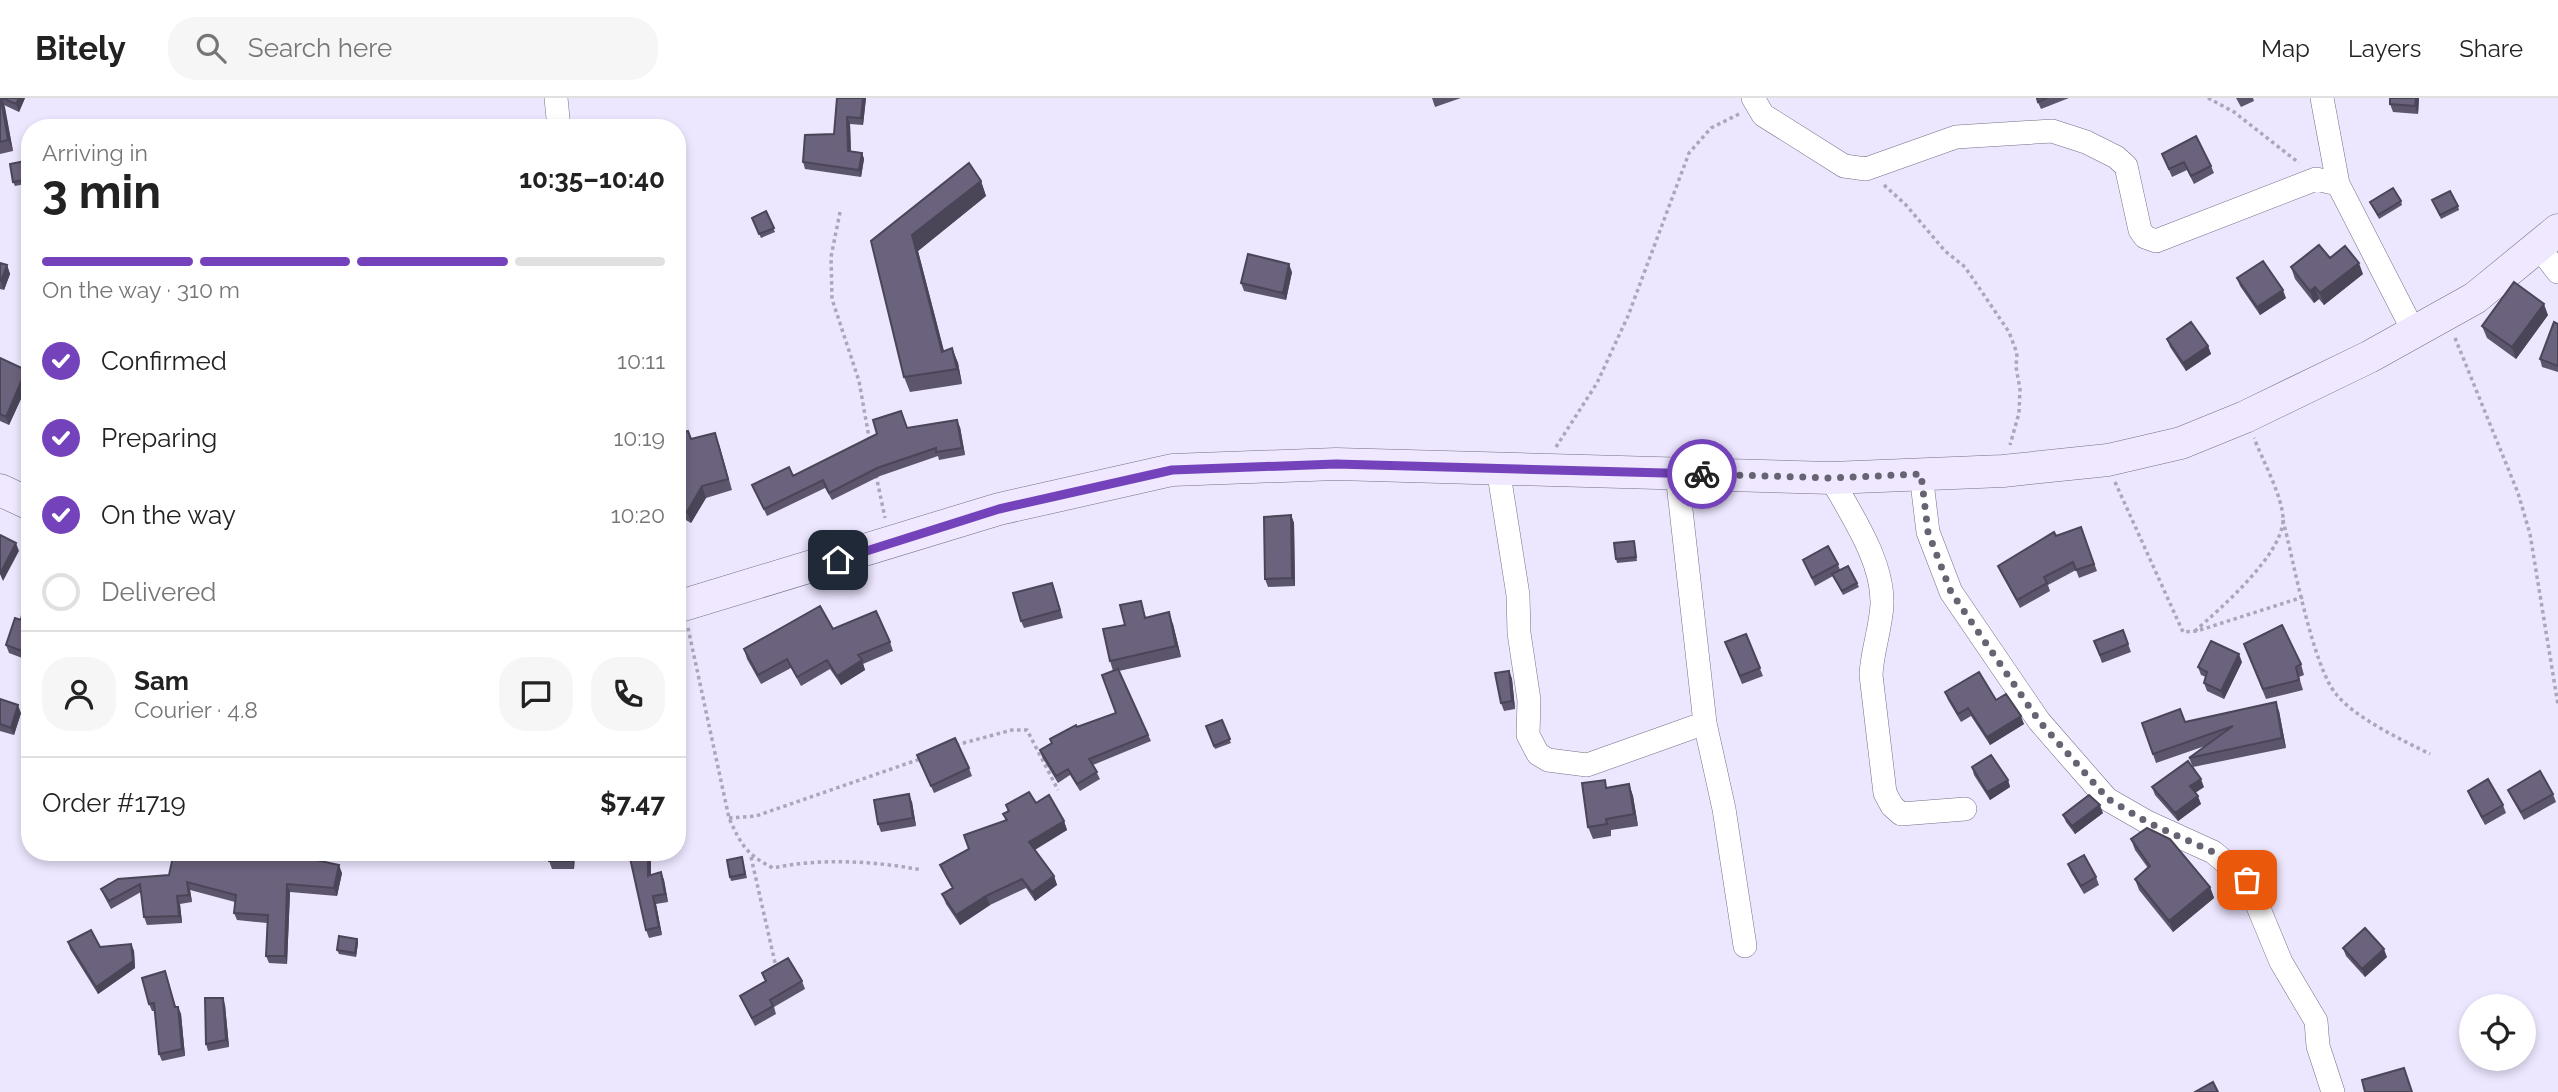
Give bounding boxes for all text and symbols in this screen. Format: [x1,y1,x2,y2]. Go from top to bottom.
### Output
search box [168,17,658,80]
text: Bitely [35,29,126,68]
icon: search [192,29,230,67]
text: Search here [248,33,392,63]
text: Map [2261,34,2310,63]
text: Layers [2348,34,2421,63]
text: Share [2459,34,2523,63]
text: Arriving in [42,139,148,166]
text: 10:35–10:40 [519,164,665,194]
text: 3 min [42,165,161,219]
text: On the way · 310 m [42,276,240,303]
icon: check [42,342,80,380]
text: Confirmed [101,346,227,376]
text: 10:11 [617,347,665,374]
icon: check [42,419,80,457]
text: Preparing [101,423,217,453]
text: 10:19 [613,424,665,451]
courier [1667,439,1737,509]
icon: bike [1683,455,1721,493]
icon: check [42,496,80,534]
text: On the way [101,500,236,530]
text: 10:20 [611,501,665,528]
pin [808,530,868,590]
icon: home [819,541,857,579]
text: Delivered [101,577,216,607]
button: person [42,657,116,731]
button: chat [499,657,573,731]
button: phone [591,657,665,731]
text: Sam [134,666,189,696]
text: Courier · 4.8 [134,696,258,723]
text: Order #1719 [42,788,186,818]
text: $7.47 [600,788,665,818]
pin [2217,850,2277,910]
icon: bag [2228,861,2266,899]
map controls [2459,994,2536,1071]
button: locate [2459,994,2536,1071]

